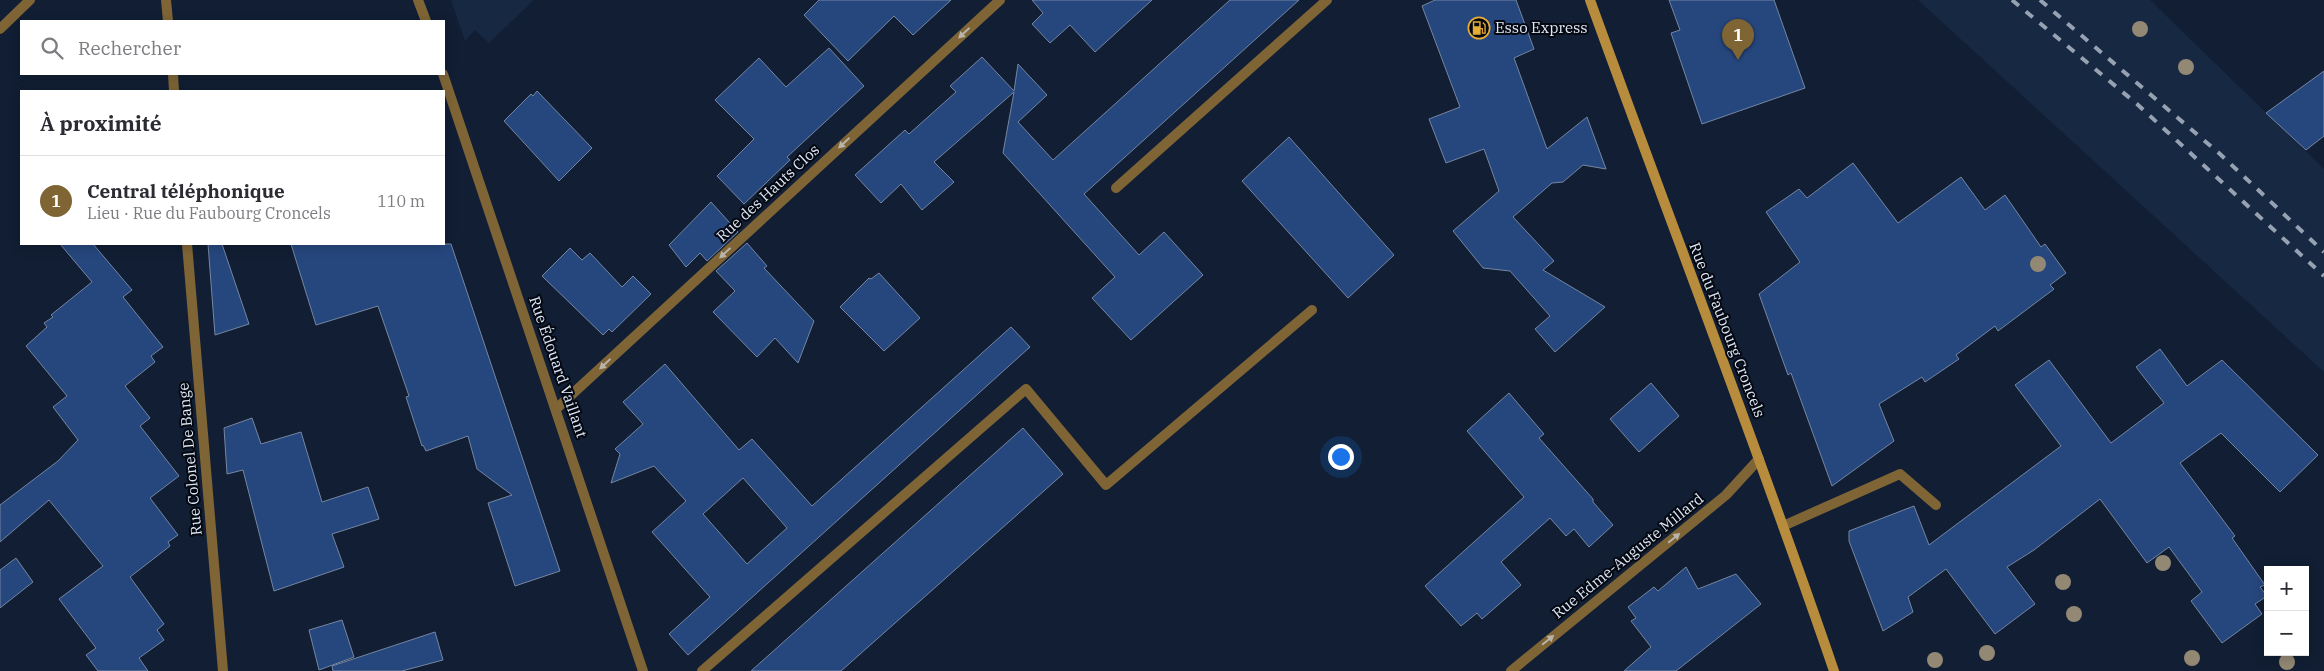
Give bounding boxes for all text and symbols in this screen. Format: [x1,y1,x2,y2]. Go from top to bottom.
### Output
fuel station icon: Esso Express [1467,16,1491,40]
place label: Esso Express [1495,18,1588,37]
pin: 1 [1722,19,1754,60]
search box [20,20,445,75]
one-way arrow [958,27,970,39]
icon: search [38,34,66,62]
text: Rechercher [78,36,181,60]
text: À proximité [40,109,162,137]
one-way arrow [839,137,851,149]
street label: Rue des Hauts Clos [712,140,823,245]
text: Central téléphonique [87,179,285,203]
text: 1 [51,191,61,211]
text: 110 m [377,191,425,211]
text: Lieu · Rue du Faubourg Croncels [87,203,331,223]
street label: Rue du Faubourg Croncels [1685,240,1770,420]
one-way arrow [719,247,731,259]
street label: Rue Édouard Vaillant [525,294,592,440]
one-way arrow [600,358,612,370]
street label: Rue Colonel De Bange [173,382,206,536]
your location [1328,444,1354,470]
street label: Rue Edme-Auguste Millard [1548,489,1707,622]
one-way arrow [1668,532,1681,543]
map controls [2264,566,2309,656]
button: + [2264,566,2309,611]
button: − [2264,611,2309,656]
one-way arrow [1542,635,1555,646]

